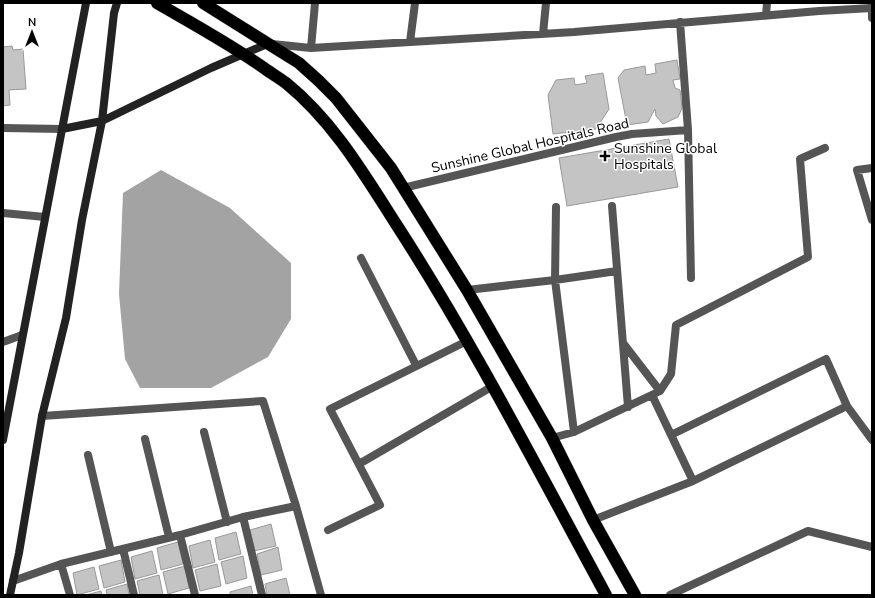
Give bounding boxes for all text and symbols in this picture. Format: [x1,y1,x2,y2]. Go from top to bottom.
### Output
north arrow [12,12,52,52]
text: N [28,15,36,30]
street label: Sunshine Global Hospitals Road [429,113,631,178]
place label: Sunshine Global Hospitals [614,139,718,174]
marker: Sunshine Global Hospitals [599,150,611,162]

